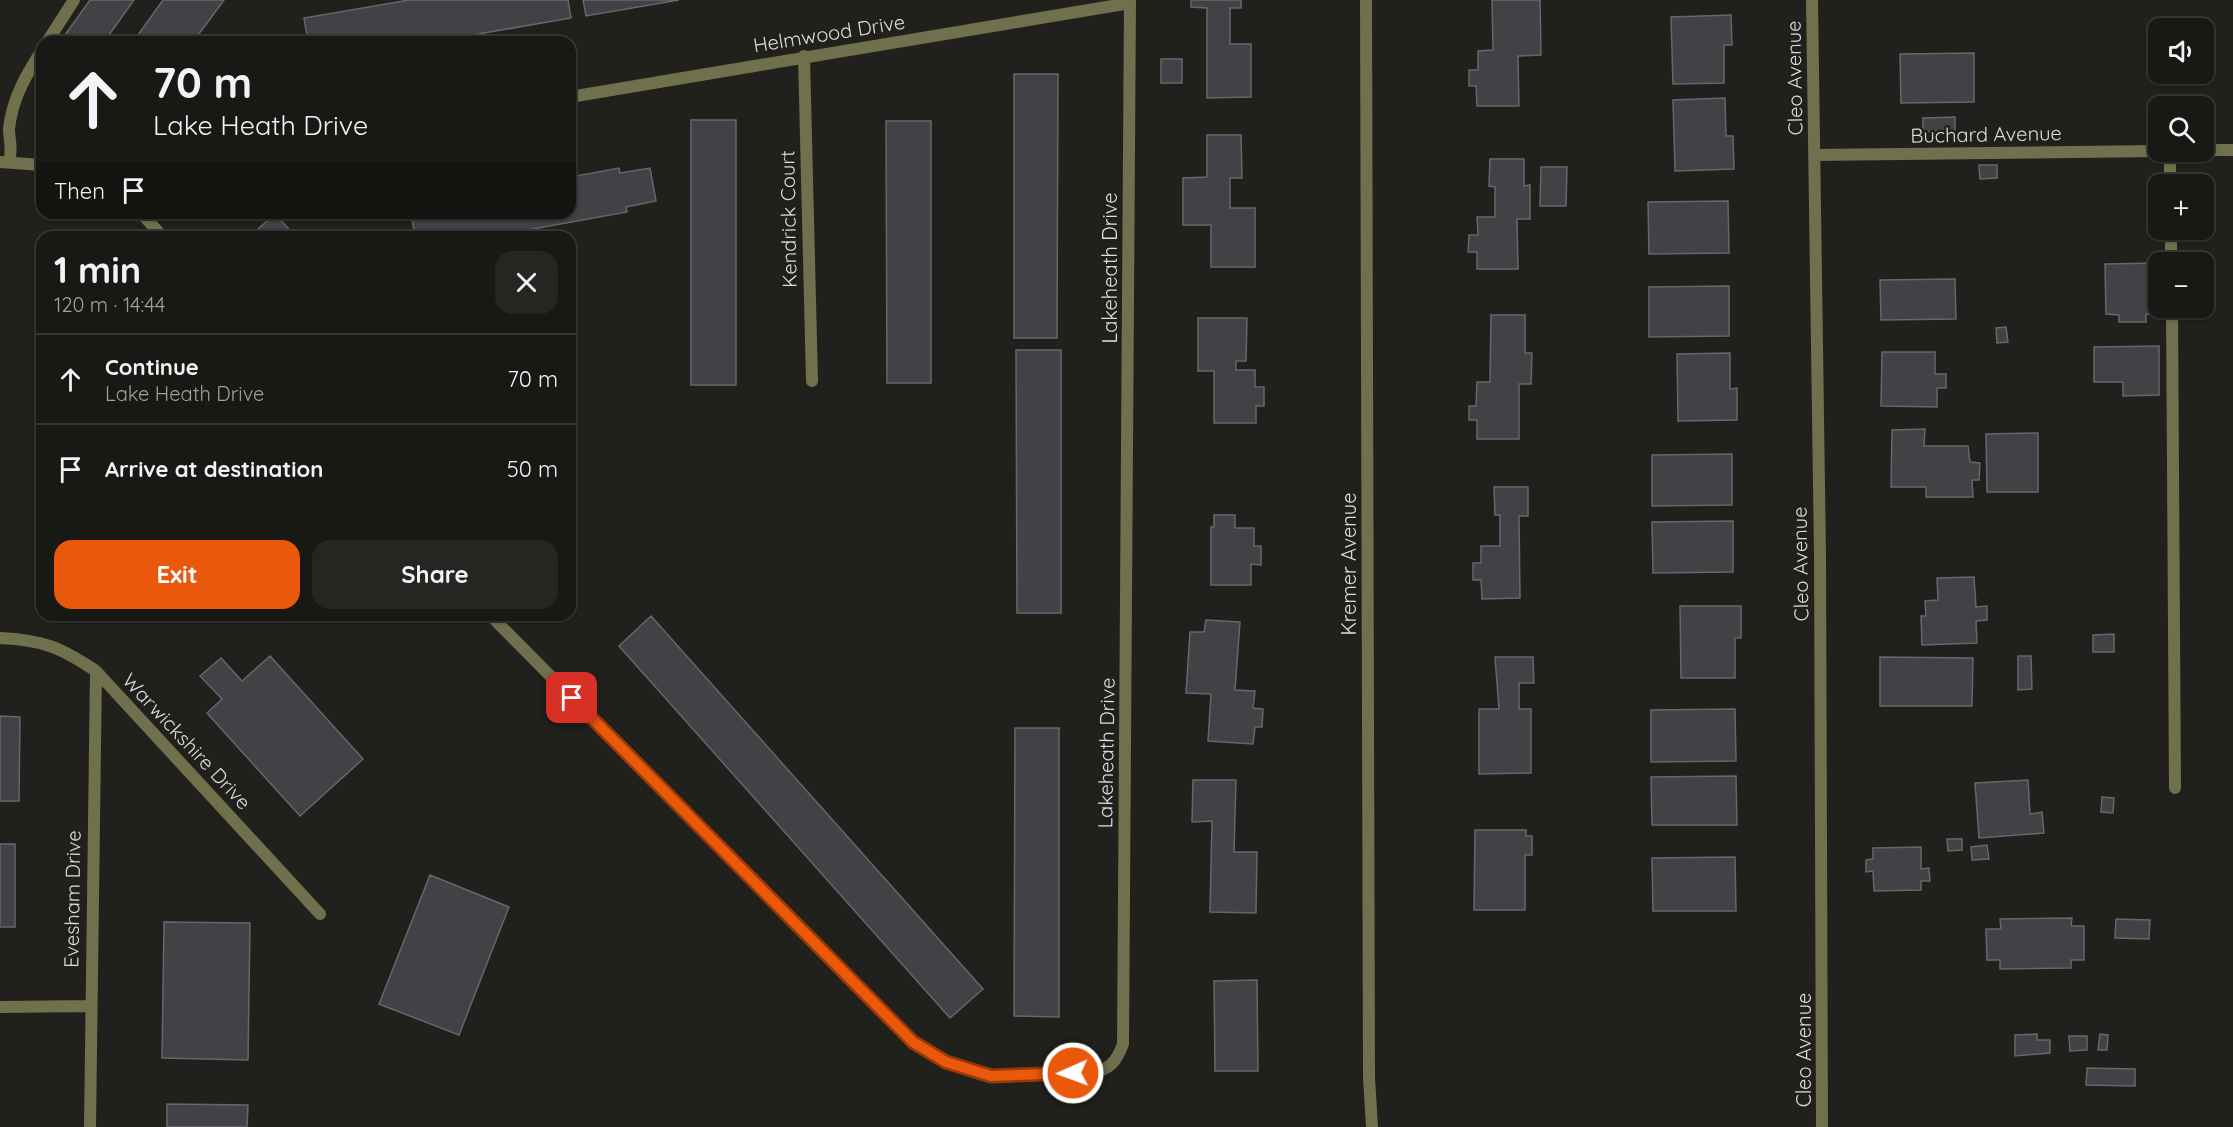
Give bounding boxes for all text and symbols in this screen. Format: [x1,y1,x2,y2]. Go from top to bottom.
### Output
street label: Helmwood Drive [751,9,907,57]
map controls [2148,18,2214,318]
button: sound [2148,18,2214,84]
street label: Cleo Avenue [1781,20,1807,136]
text: 70 m [153,56,252,109]
icon: ahead [54,60,132,138]
button: search [2148,96,2214,162]
text: Lake Heath Drive [153,108,368,142]
street label: Buchard Avenue [1910,120,2062,148]
street label: Kendrick Court [774,150,802,288]
icon: arrive [117,174,150,207]
button: + [2148,174,2214,240]
text: Then [54,177,105,205]
street label: Lakeheath Drive [1097,193,1122,343]
text: 1 min [54,247,141,292]
button: close [495,251,558,314]
button: − [2148,252,2214,318]
text: 120 m · 14:44 [54,292,165,317]
text: Continue [105,353,199,381]
icon: ahead [54,363,87,396]
text: 70 m [508,365,558,393]
text: Lake Heath Drive [105,381,264,406]
icon: arrive [54,453,87,486]
text: Arrive at destination [105,455,323,483]
text: 50 m [507,455,558,483]
street label: Kremer Avenue [1336,493,1361,636]
street label: Cleo Avenue [1787,506,1813,622]
button: Exit [54,540,300,609]
button: Share [312,540,558,609]
street label: Warwickshire Drive [117,668,257,814]
pin [546,672,597,723]
street label: Lakeheath Drive [1092,677,1120,829]
icon: arrive [555,681,588,714]
street label: Evesham Drive [58,830,86,968]
street label: Cleo Avenue [1791,993,1816,1107]
position arrow [1041,1041,1105,1105]

